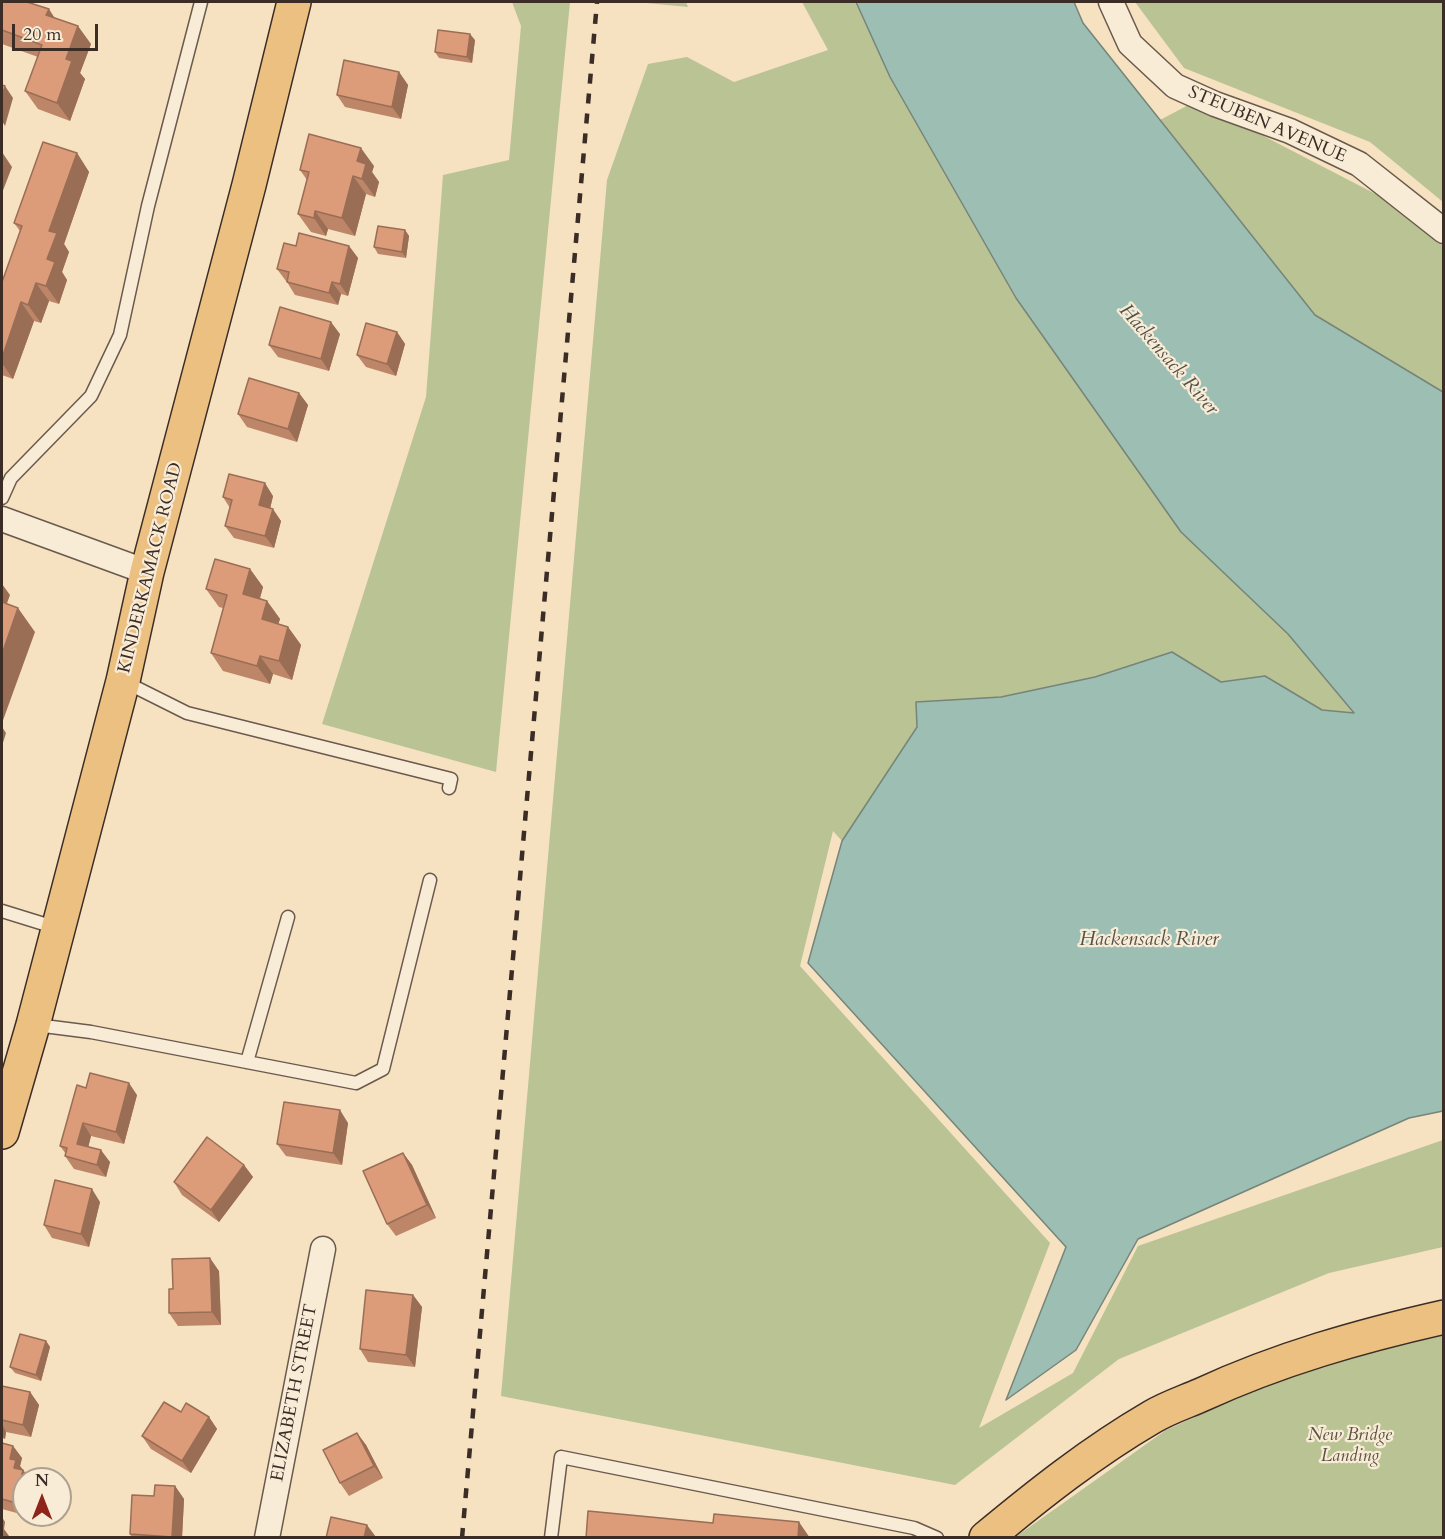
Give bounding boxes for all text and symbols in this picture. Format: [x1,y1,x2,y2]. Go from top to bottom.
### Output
scale bar [15,12,100,50]
text: 20 m [23,22,62,47]
street label: STEUBEN AVENUE [1185,82,1349,168]
water label: Hackensack River [1113,299,1223,421]
street label: KINDERKAMACK ROAD [114,460,188,676]
water label: Hackensack River [1079,928,1219,952]
street label: ELIZABETH STREET [267,1302,323,1484]
park label: New Bridge Landing [1308,1425,1392,1468]
north arrow [12,1467,72,1527]
text: N [35,1470,49,1492]

